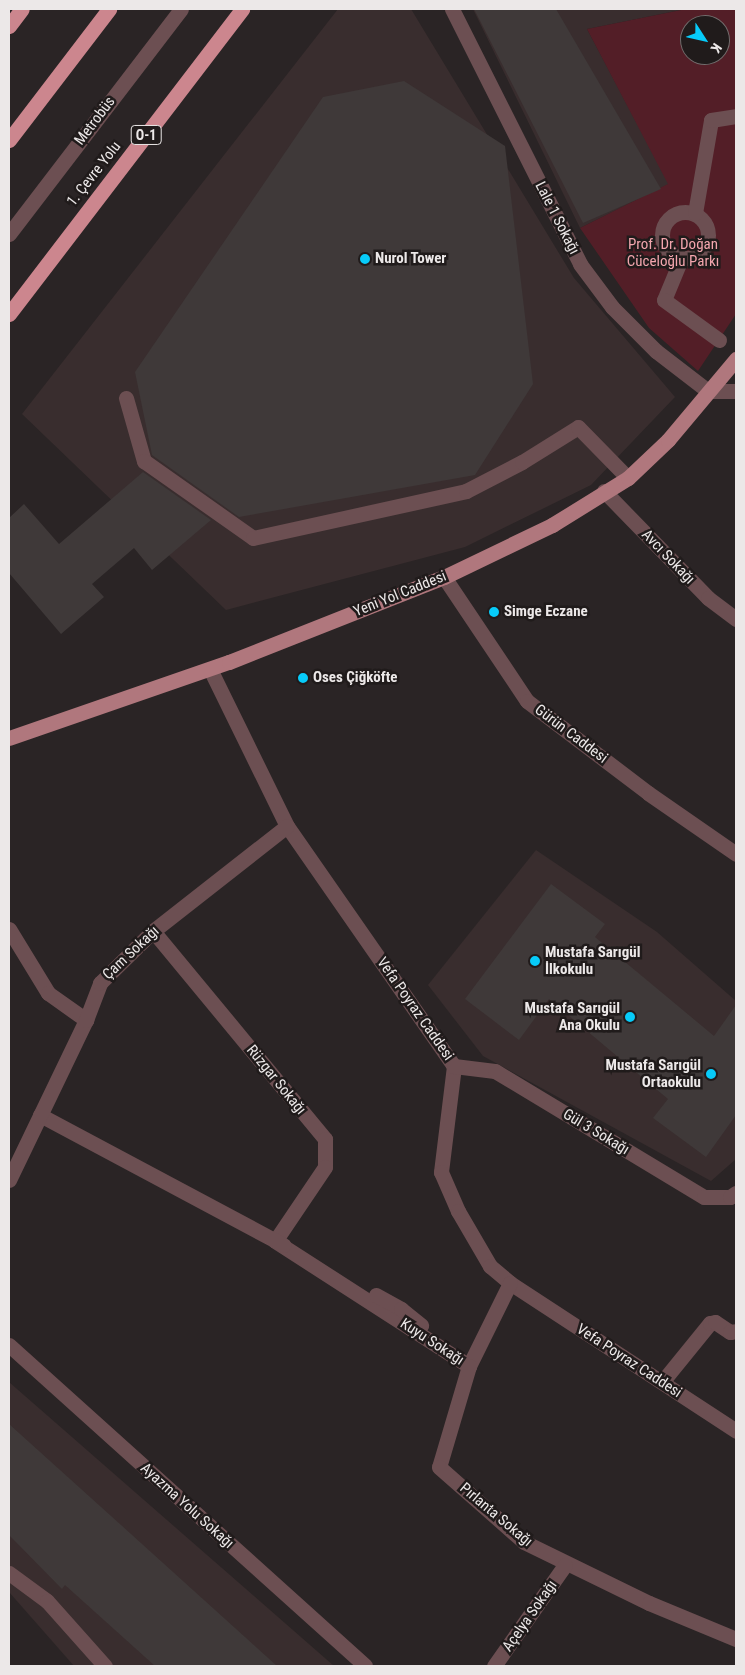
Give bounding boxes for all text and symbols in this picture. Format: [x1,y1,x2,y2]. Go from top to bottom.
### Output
north arrow [680,15,730,65]
text: K [708,40,725,56]
street label: Metrobüs [71,93,119,149]
road number: O-1 [130,124,162,146]
street label: 1. Çevre Yolu [63,138,125,210]
street label: Lale 1 Sokağı [531,179,583,257]
park label: Prof. Dr. Doğan Cüceloğlu Parkı [627,235,719,270]
place label: Nurol Tower [375,250,447,268]
marker: Nurol Tower [359,253,371,265]
street label: Avcı Sokağı [638,526,698,588]
street label: Yeni Yol Caddesi [351,567,449,621]
place label: Simge Eczane [504,603,588,621]
marker: Simge Eczane [488,606,500,618]
place label: Oses Çiğköfte [313,669,398,687]
marker: Oses Çiğköfte [297,672,309,684]
street label: Gürün Caddesi [531,701,611,767]
street label: Çam Sokağı [99,922,163,984]
place label: Mustafa Sarıgül İlkokulu [545,943,640,978]
street label: Vefa Poyraz Caddesi [373,954,457,1064]
marker: Mustafa Sarıgül İlkokulu [529,955,541,967]
place label: Mustafa Sarıgül Ana Okulu [525,999,620,1034]
marker: Mustafa Sarıgül Ana Okulu [624,1011,636,1023]
street label: Rüzgar Sokağı [242,1042,310,1118]
place label: Mustafa Sarıgül Ortaokulu [606,1056,701,1091]
marker: Mustafa Sarıgül Ortaokulu [705,1068,717,1080]
street label: Gül 3 Sokağı [560,1105,632,1159]
street label: Kuyu Sokağı [397,1315,467,1369]
street label: Vefa Poyraz Caddesi [573,1320,685,1402]
street label: Ayazma Yolu Sokağı [137,1459,237,1553]
street label: Pırlanta Sokağı [456,1479,536,1551]
street label: Açelya Sokağı [499,1577,561,1655]

